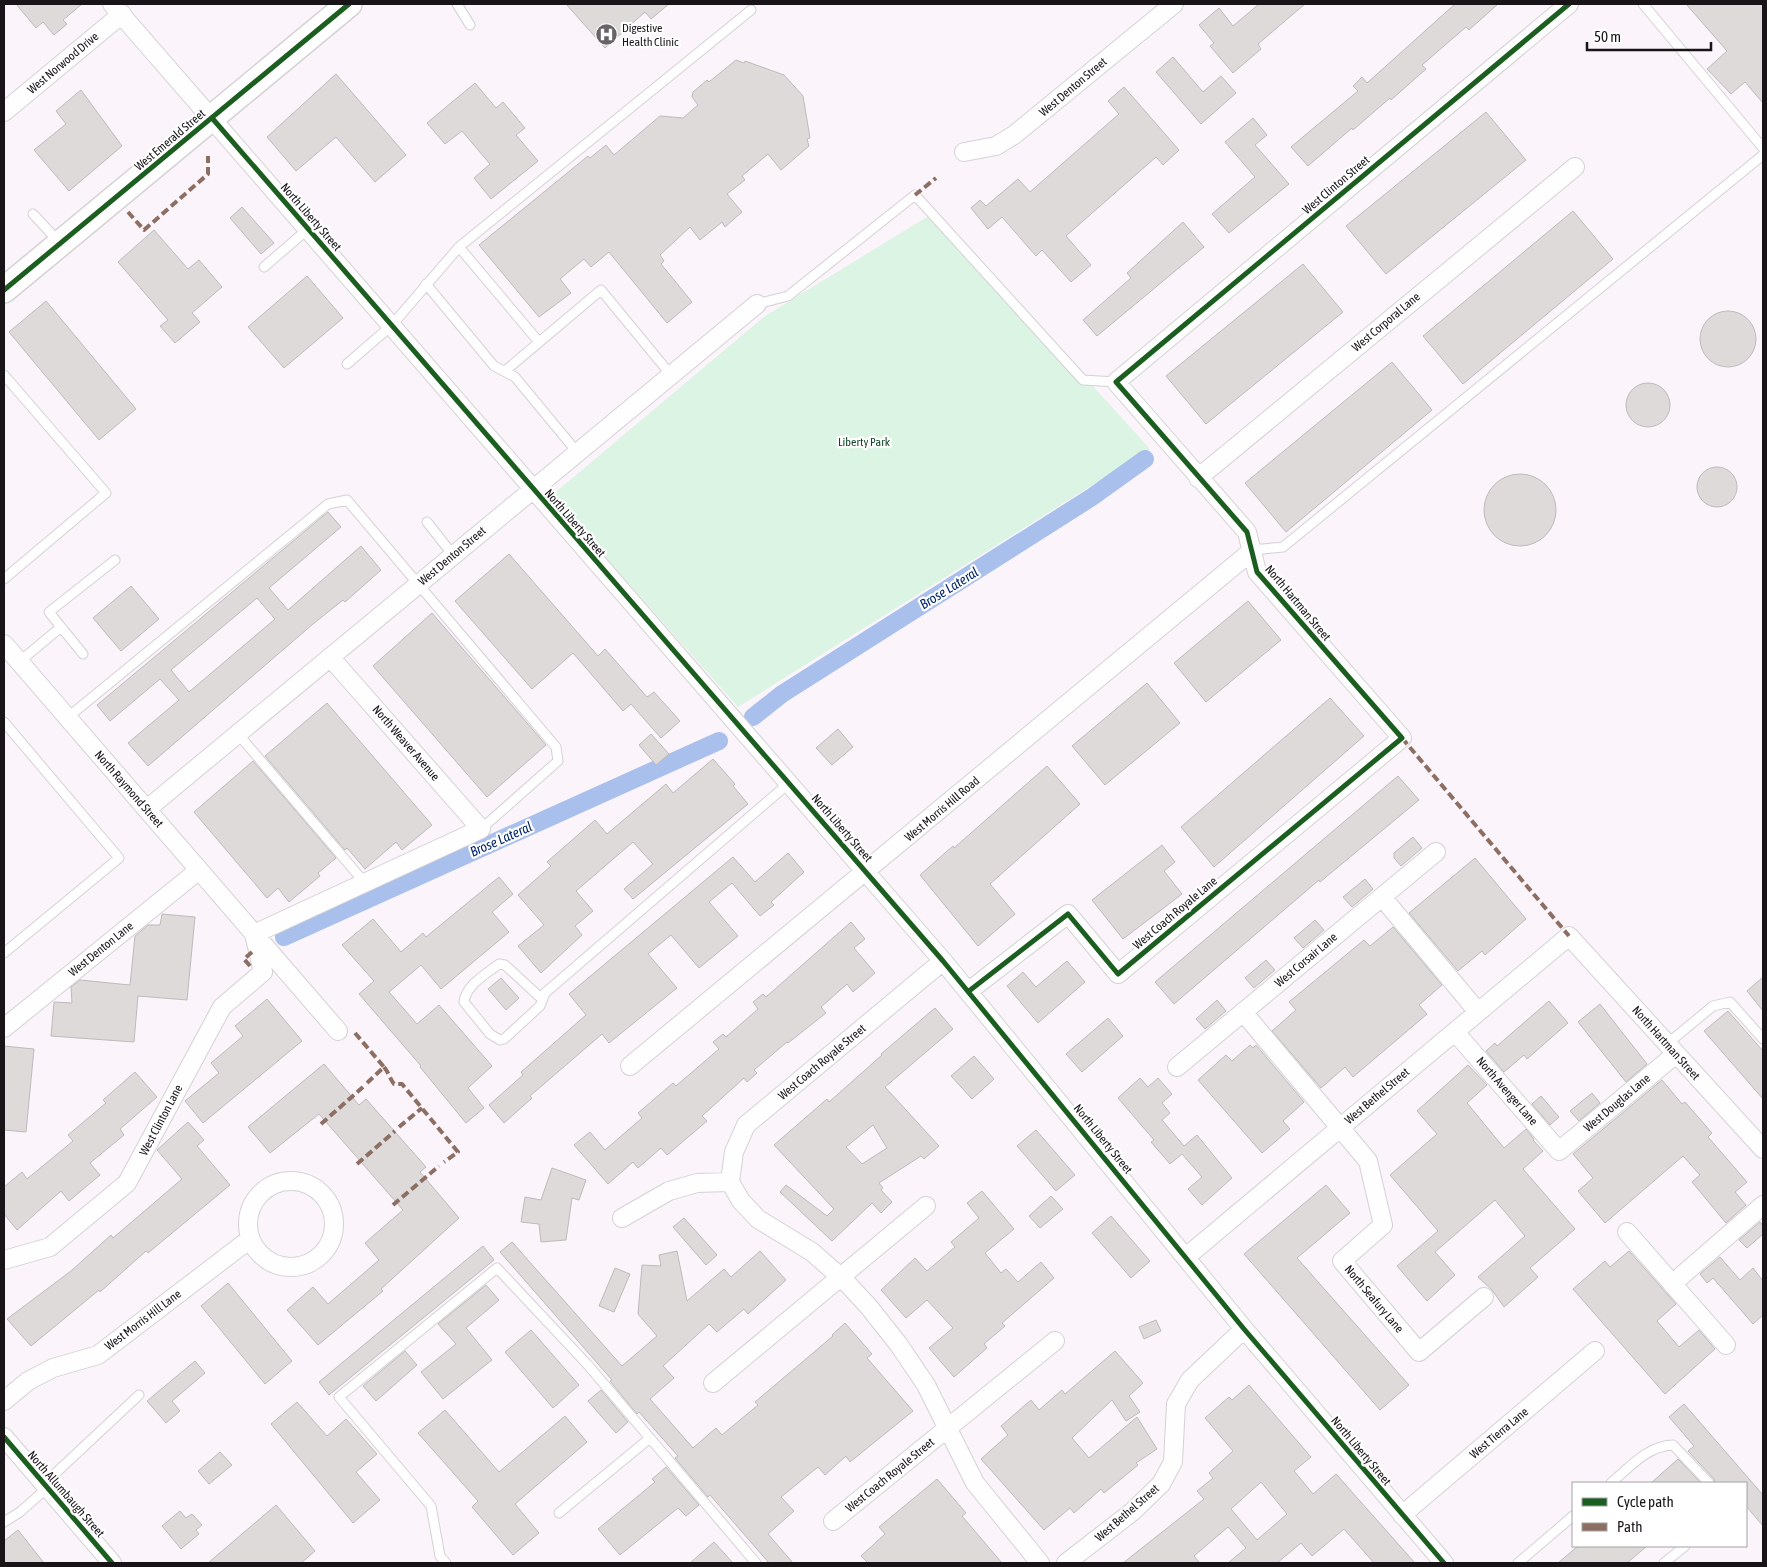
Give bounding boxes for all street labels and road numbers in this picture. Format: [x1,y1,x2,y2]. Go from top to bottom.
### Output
street label: West Norwood Drive [25,29,101,97]
street label: West Denton Street [1036,54,1110,119]
street label: West Emerald Street [132,106,209,174]
street label: West Clinton Street [1300,153,1373,217]
street label: North Liberty Street [278,180,345,254]
street label: West Corporal Lane [1349,290,1423,354]
street label: North Liberty Street [542,486,609,560]
street label: West Denton Street [415,523,489,588]
street label: North Hartman Street [1262,562,1334,644]
street label: North Weaver Avenue [370,703,442,783]
street label: North Raymond Street [92,748,167,831]
street label: West Morris Hill Road [902,774,982,844]
street label: North Liberty Street [809,791,876,865]
street label: West Coach Royale Lane [1130,874,1220,952]
street label: West Denton Lane [66,919,136,979]
street label: West Corsair Lane [1272,930,1340,990]
street label: North Hartman Street [1629,1003,1703,1083]
street label: West Coach Royale Street [775,1021,869,1103]
street label: North Avenger Lane [1473,1054,1541,1128]
street label: West Bethel Street [1342,1065,1413,1127]
street label: West Douglas Lane [1581,1071,1653,1135]
street label: West Clinton Lane [136,1082,186,1158]
street label: North Liberty Street [1071,1101,1136,1177]
street label: North Seafury Lane [1342,1262,1406,1336]
street label: West Morris Hill Lane [102,1287,184,1353]
street label: West Tierra Lane [1467,1405,1531,1461]
street label: North Liberty Street [1328,1414,1394,1489]
street label: West Coach Royale Street [843,1435,938,1515]
street label: North Allumbaugh Street [25,1448,108,1540]
street label: West Bethel Street [1092,1481,1162,1545]

